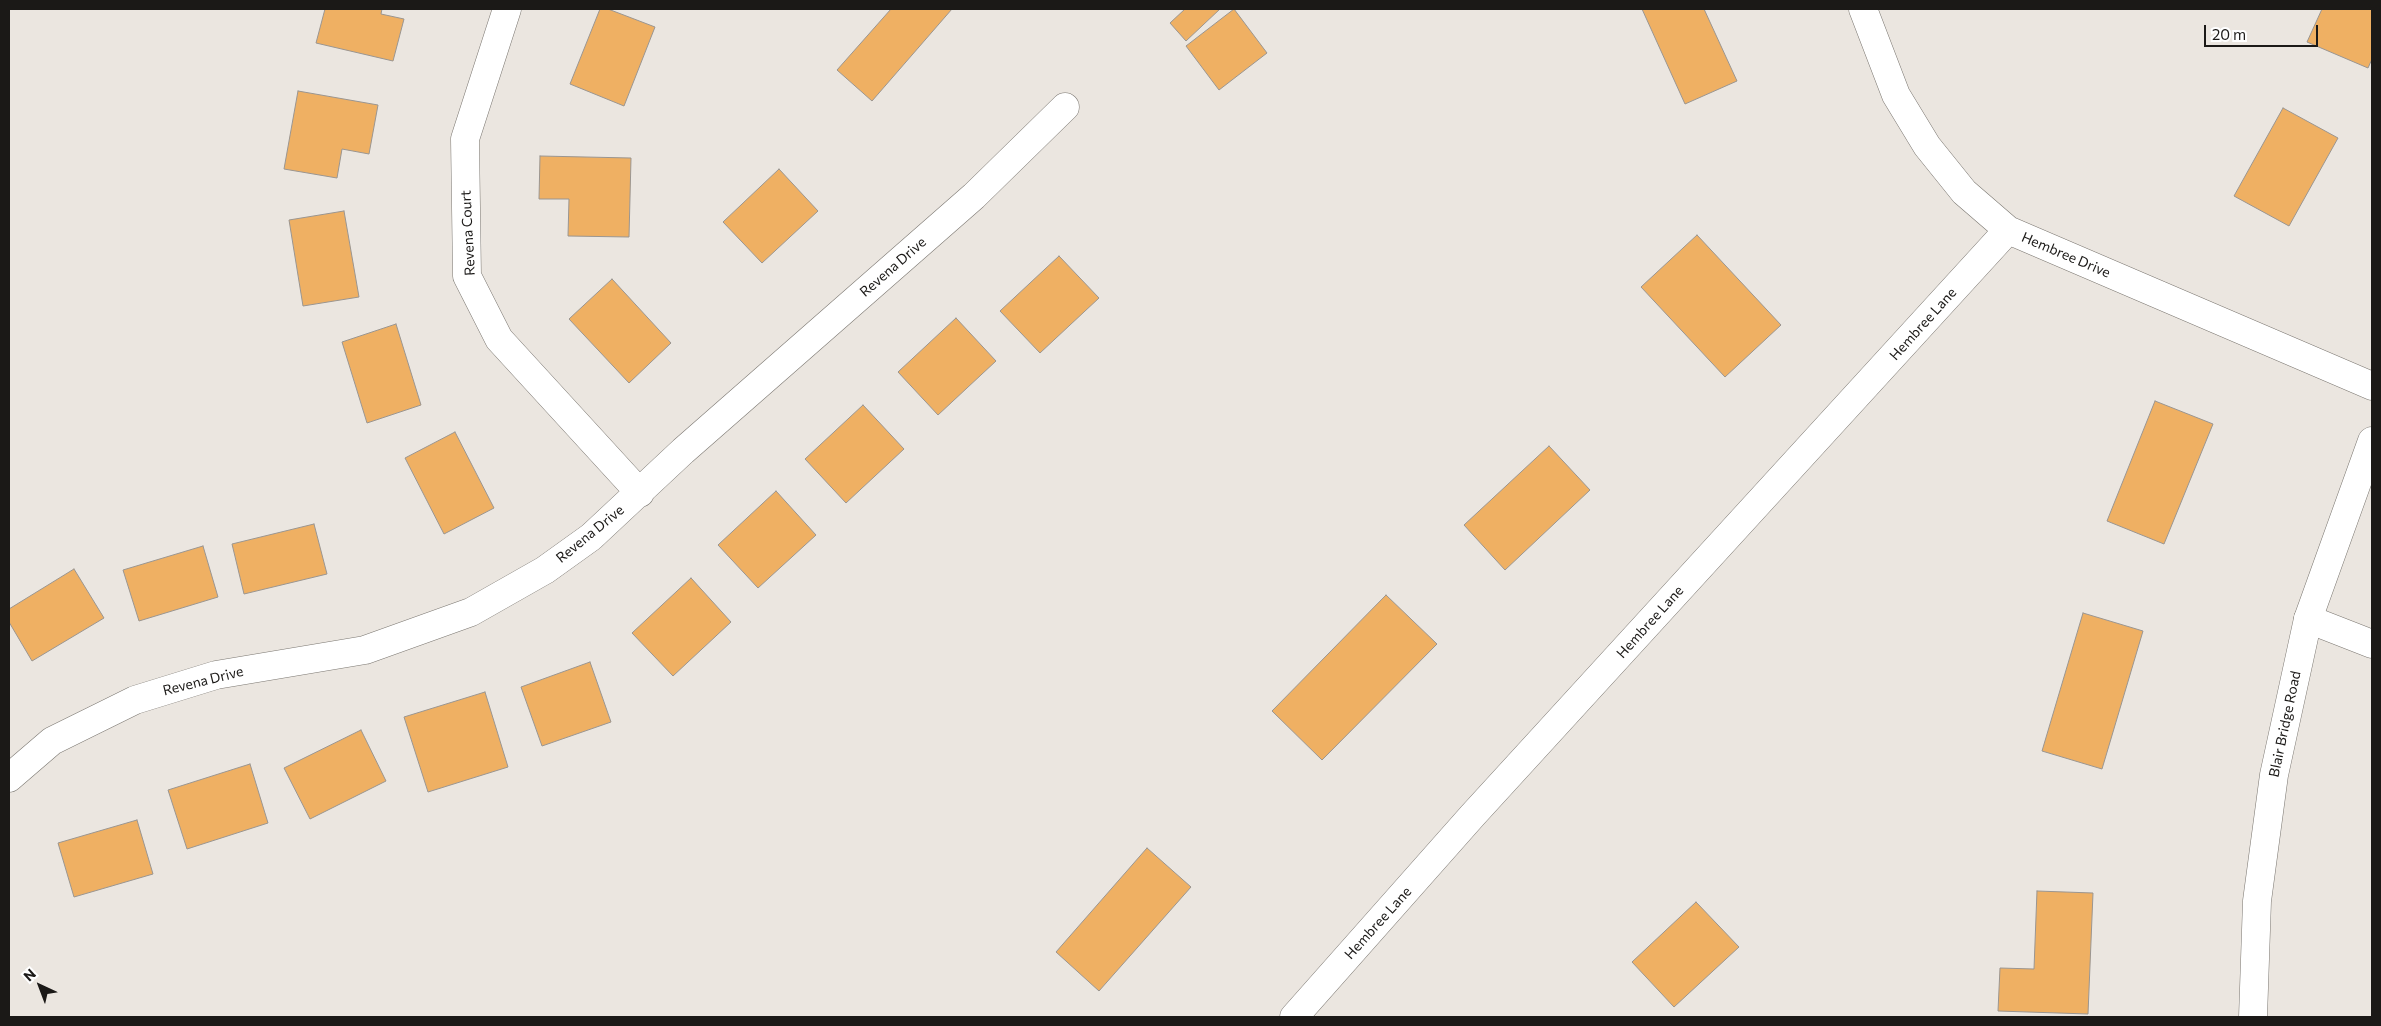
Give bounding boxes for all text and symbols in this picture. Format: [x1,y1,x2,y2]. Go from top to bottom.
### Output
scale bar [2206,15,2320,47]
text: 20 m [2212,25,2246,43]
street label: Revena Court [457,190,479,276]
street label: Hembree Drive [2019,229,2113,281]
street label: Revena Drive [856,234,930,300]
street label: Hembree Lane [1886,284,1960,364]
street label: Revena Drive [553,502,627,566]
street label: Hembree Lane [1613,582,1687,662]
street label: Revena Drive [161,663,245,699]
street label: Blair Bridge Road [2266,669,2304,779]
street label: Hembree Lane [1341,883,1415,963]
north arrow [15,961,65,1011]
text: N [20,965,39,984]

